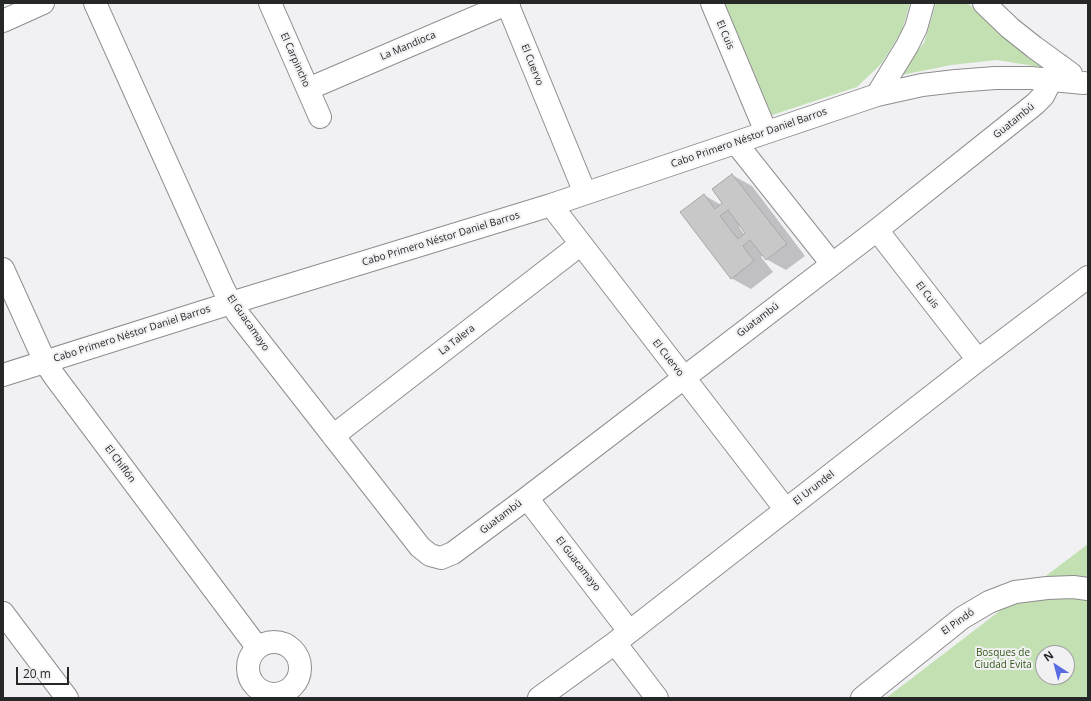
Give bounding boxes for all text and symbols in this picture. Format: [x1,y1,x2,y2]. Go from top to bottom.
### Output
street label: El Cuis [714,19,736,51]
street label: La Mandioca [378,29,438,63]
street label: El Carpincho [278,31,312,89]
street label: El Cuervo [518,42,546,88]
street label: Guatambú [991,101,1037,141]
street label: Cabo Primero Néstor Daniel Barros [669,106,829,170]
street label: Cabo Primero Néstor Daniel Barros [361,209,521,269]
street label: El Cuis [913,279,941,311]
street label: El Guacamayo [224,293,272,353]
street label: Guatambú [735,300,781,340]
street label: Cabo Primero Néstor Daniel Barros [52,303,212,365]
street label: La Talera [437,322,477,358]
street label: El Cuervo [650,337,686,379]
street label: El Chiflón [102,443,138,485]
street label: El Urundel [791,468,837,508]
street label: Guatambú [478,497,524,537]
street label: El Guacamayo [553,534,603,594]
street label: El Pindó [939,606,977,638]
north arrow [1035,645,1075,685]
park label: Bosques de Ciudad Evita [974,647,1032,670]
text: N [1040,647,1056,664]
scale bar [18,659,71,685]
text: 20 m [23,665,51,682]

